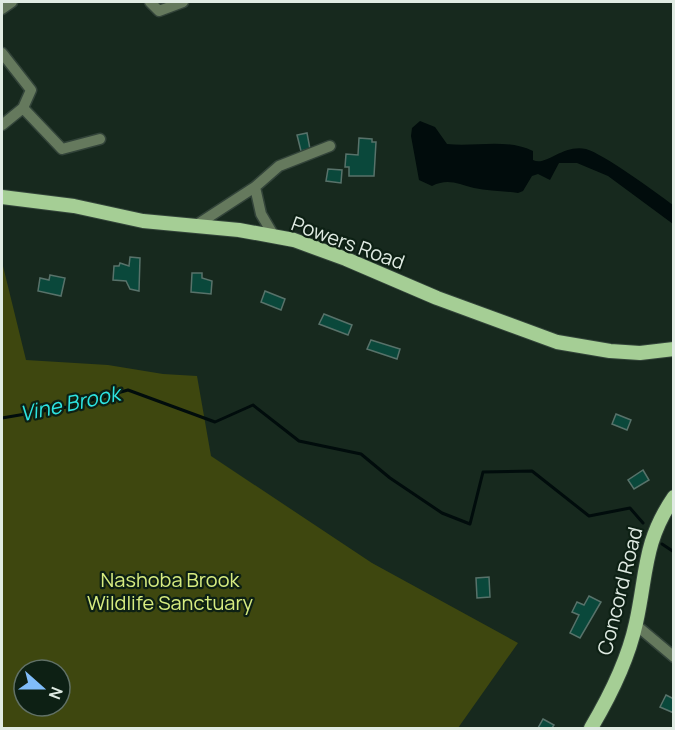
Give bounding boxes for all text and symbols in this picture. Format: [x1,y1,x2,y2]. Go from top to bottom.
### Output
street label: Powers Road [288,210,409,276]
water label: Vine Brook [17,378,125,427]
street label: Concord Road [591,524,648,658]
park label: Nashoba Brook Wildlife Sanctuary [87,566,254,616]
north arrow [12,658,72,718]
text: N [44,684,68,703]

